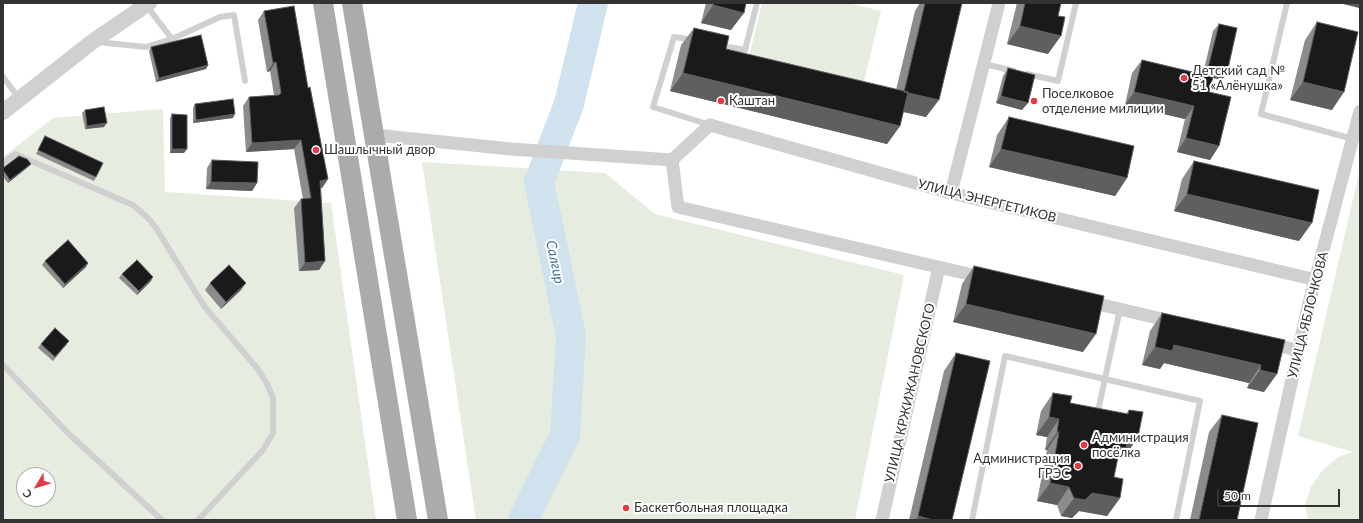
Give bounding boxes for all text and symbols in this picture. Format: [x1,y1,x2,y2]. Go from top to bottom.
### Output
place label: Детский сад № 51 «Алёнушка» [1192,63,1285,94]
marker: Детский сад № 51 «Алёнушка» [1179,73,1189,83]
place label: Поселковое отделение милиции [1042,86,1164,117]
place label: Каштан [729,93,775,109]
marker: Каштан [716,96,726,106]
marker: Поселковое отделение милиции [1029,96,1039,106]
place label: Шашлычный двор [324,142,435,158]
marker: Шашлычный двор [311,145,321,155]
street label: УЛИЦА ЭНЕРГЕТИКОВ [916,176,1058,226]
water label: Салгир [542,239,568,285]
street label: УЛИЦА ЯБЛОЧКОВА [1285,250,1331,380]
street label: УЛИЦА КРЖИЖАНОВСКОГО [882,302,938,484]
place label: Администрация посёлка [1092,430,1189,461]
marker: Администрация посёлка [1079,440,1089,450]
place label: Администрация ГРЭС [973,451,1070,482]
marker: Администрация ГРЭС [1073,461,1083,471]
north arrow [16,467,56,507]
scale bar [1219,481,1342,507]
text: С [20,487,34,501]
text: 50 m [1224,488,1251,503]
place label: Баскетбольная площадка [634,500,788,516]
marker: Баскетбольная площадка [621,503,631,513]

